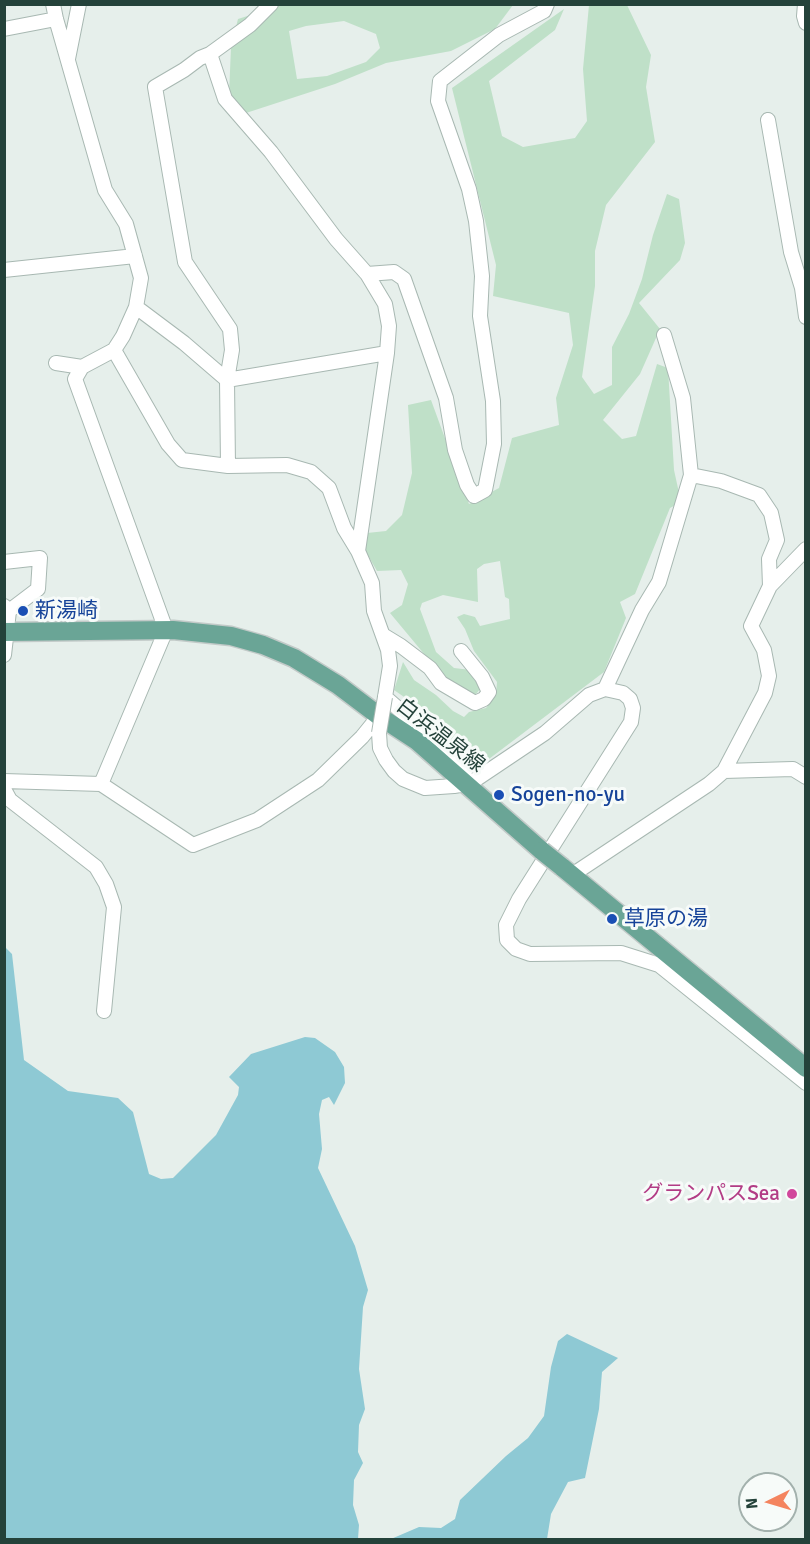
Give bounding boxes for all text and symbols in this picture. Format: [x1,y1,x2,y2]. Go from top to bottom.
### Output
place label: 新湯崎 [35,598,98,624]
marker: 新湯崎 [16,604,30,618]
street label: 白浜温泉線 [391,694,489,778]
place label: Sogen-no-yu [511,782,625,808]
marker: Sogen-no-yu [492,788,506,802]
place label: 草原の湯 [624,906,708,932]
marker: 草原の湯 [605,912,619,926]
place label: グランパスSea [642,1181,780,1207]
marker: グランパスSea [785,1187,799,1201]
north arrow [738,1472,798,1532]
text: N [742,1497,763,1510]

